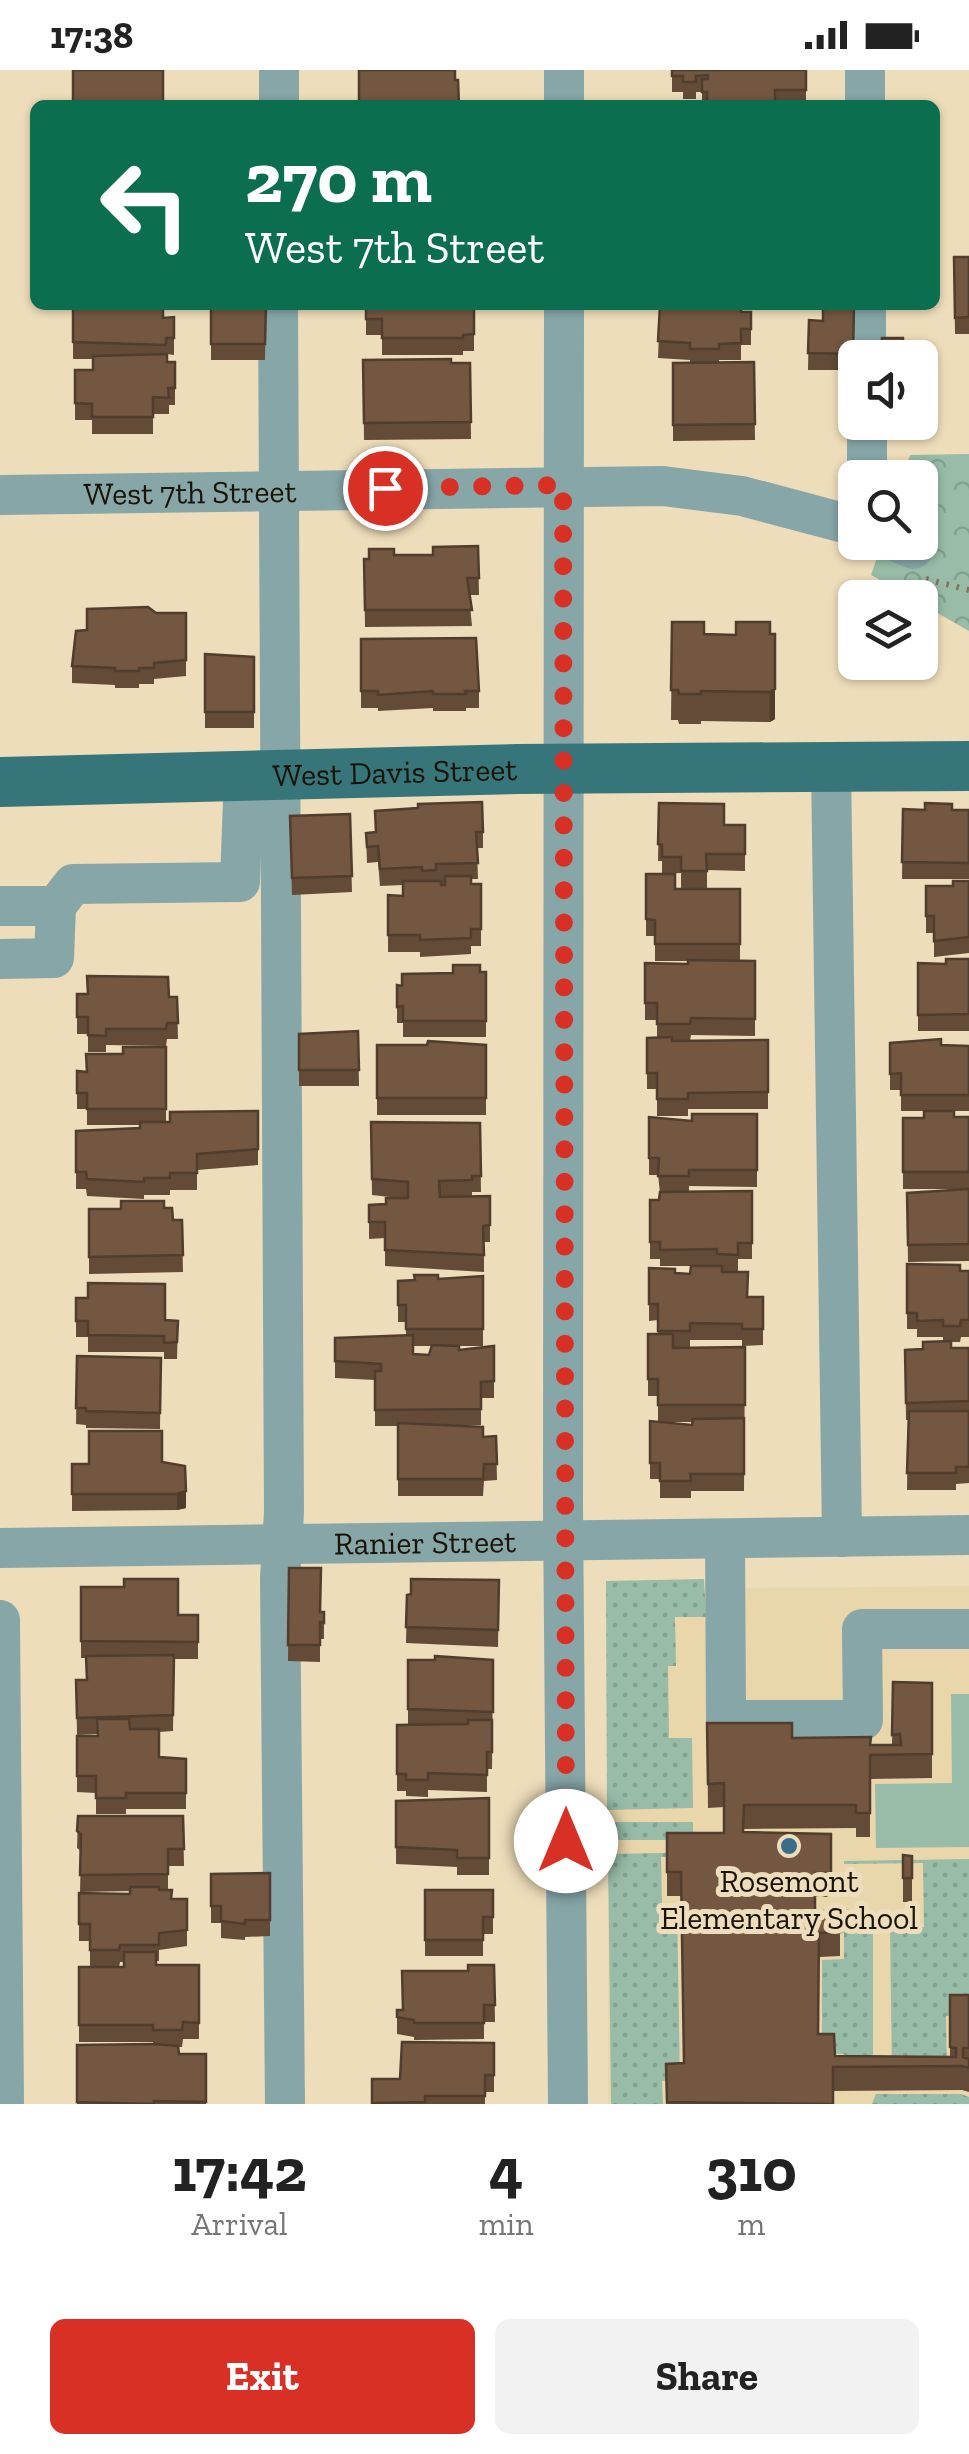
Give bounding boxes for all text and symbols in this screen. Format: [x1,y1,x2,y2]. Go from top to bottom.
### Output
text: 17:38 [50,12,134,58]
text: 270 m [245,136,432,220]
icon: left [80,140,210,270]
text: West 7th Street [245,221,544,275]
map controls [838,340,938,680]
button: sound [838,340,938,440]
pin [343,446,428,531]
button: search [838,460,938,560]
icon: arrive [358,461,413,516]
street label: West 7th Street [83,472,297,513]
button: layers [838,580,938,680]
street label: West Davis Street [272,750,518,794]
street label: Ranier Street [334,1522,516,1563]
position arrow [514,1789,618,1893]
marker: Rosemont Elementary School [778,1835,800,1857]
place label: Rosemont Elementary School [660,1862,918,1937]
text: 17:42 [172,2134,306,2206]
text: 4 [489,2134,523,2206]
text: 310 [706,2134,797,2206]
text: Arrival [191,2205,288,2243]
text: min [479,2205,534,2243]
text: m [737,2205,765,2243]
button: Exit [50,2319,475,2434]
button: Share [495,2319,919,2434]

